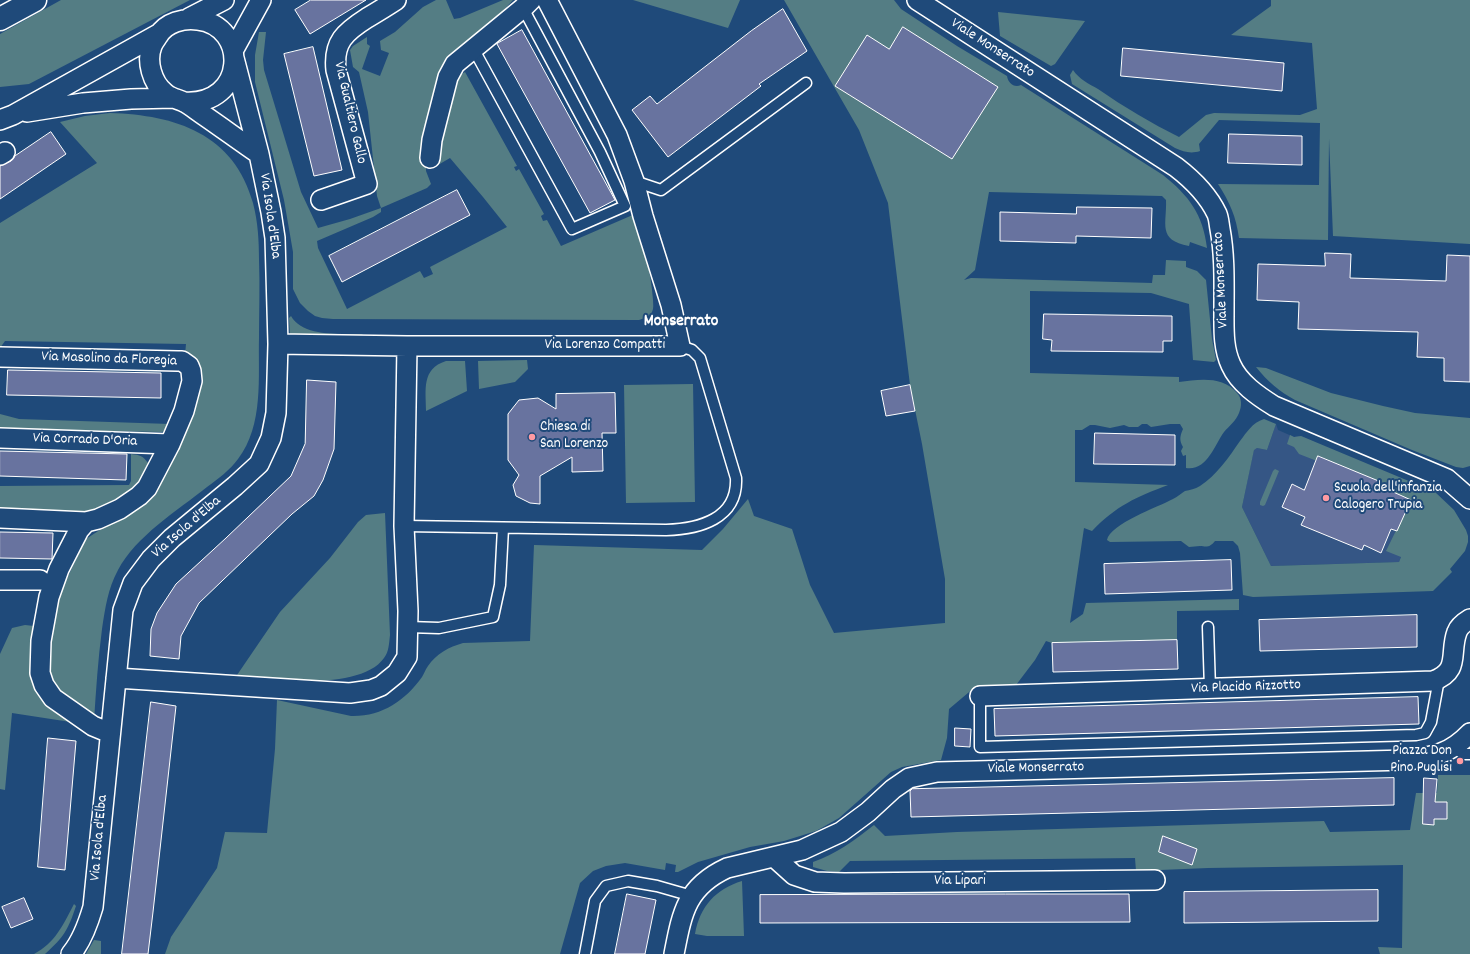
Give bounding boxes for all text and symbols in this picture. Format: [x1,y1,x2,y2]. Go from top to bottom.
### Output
street label: Viale Monserrato [947,15,1037,83]
street label: Via Gualtiero Gallo [329,60,369,166]
street label: Via Isola d'Elba [254,172,284,260]
street label: Viale Monserrato [1210,231,1234,329]
district label: Monserrato [644,313,718,333]
street label: Via Lorenzo Compatti [545,337,665,355]
street label: Via Masolino da Floregia [41,349,177,371]
place label: Chiesa di San Lorenzo [540,419,608,454]
street label: Via Corrado D'Oria [32,430,138,452]
marker: Chiesa di San Lorenzo [527,432,537,442]
place label: Scuola dell'infanzia Calogero Trupia [1334,480,1442,515]
street label: Via Isola d'Elba [149,493,225,563]
marker: Scuola dell'infanzia Calogero Trupia [1321,493,1331,503]
street label: Via Placido Rizzotto [1191,677,1301,699]
place label: Piazza Don Pino Puglisi [1390,743,1452,778]
marker: Piazza Don Pino Puglisi [1455,756,1465,766]
street label: Viale Monserrato [988,759,1084,779]
street label: Via Isola d'Elba [87,794,113,882]
street label: Via Lipari [934,873,986,891]

